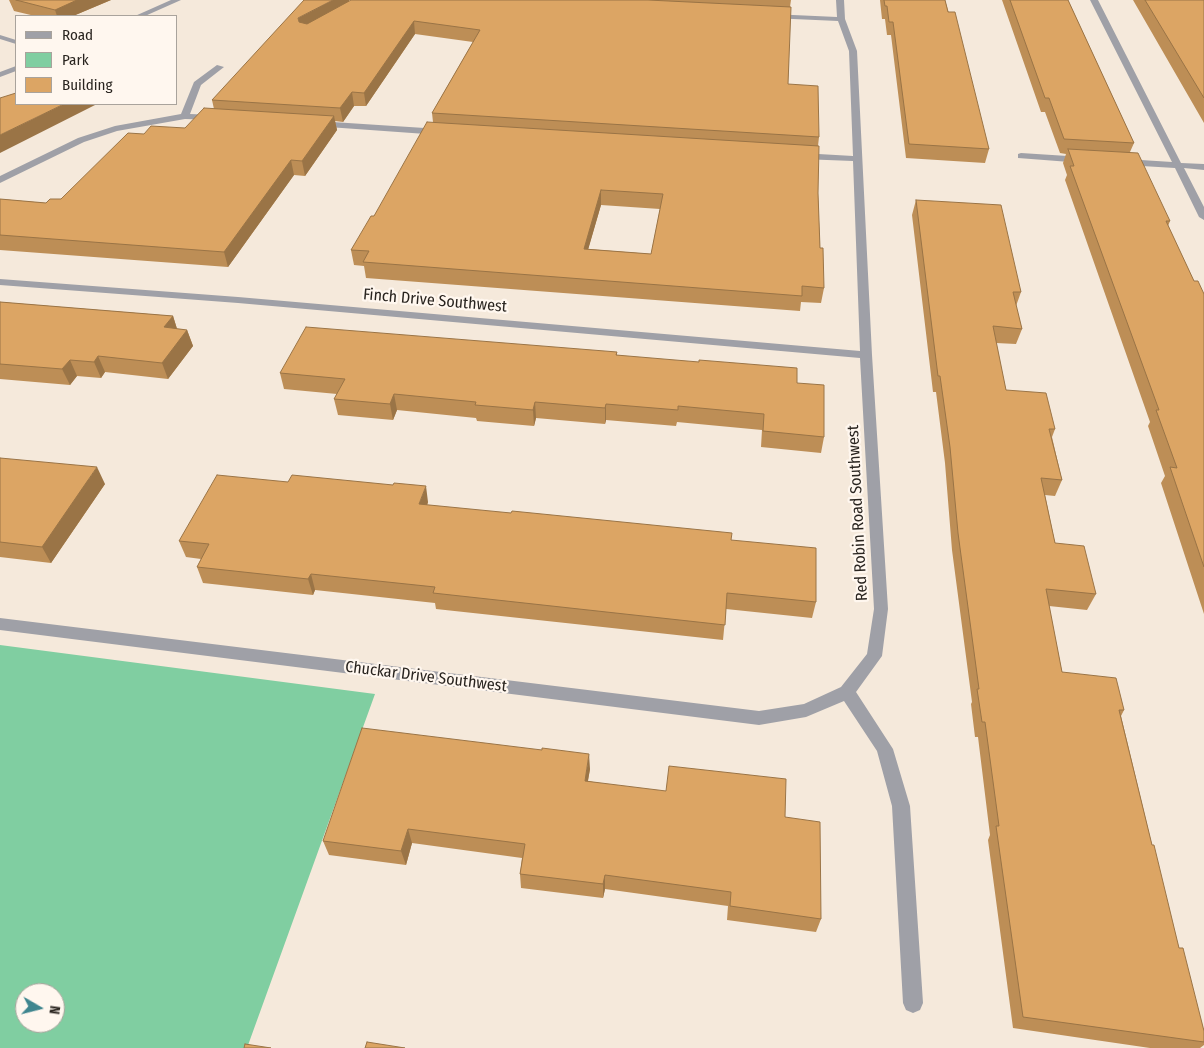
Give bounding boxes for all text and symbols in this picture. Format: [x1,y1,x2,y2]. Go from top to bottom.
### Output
legend [15,15,178,105]
text: Road [62,26,93,44]
text: Park [62,51,89,69]
text: Building [62,76,113,94]
street label: Finch Drive Southwest [362,285,508,317]
street label: Red Robin Road Southwest [844,425,872,601]
street label: Chuckar Drive Southwest [344,658,508,696]
north arrow [15,983,65,1033]
text: N [45,1005,63,1015]

